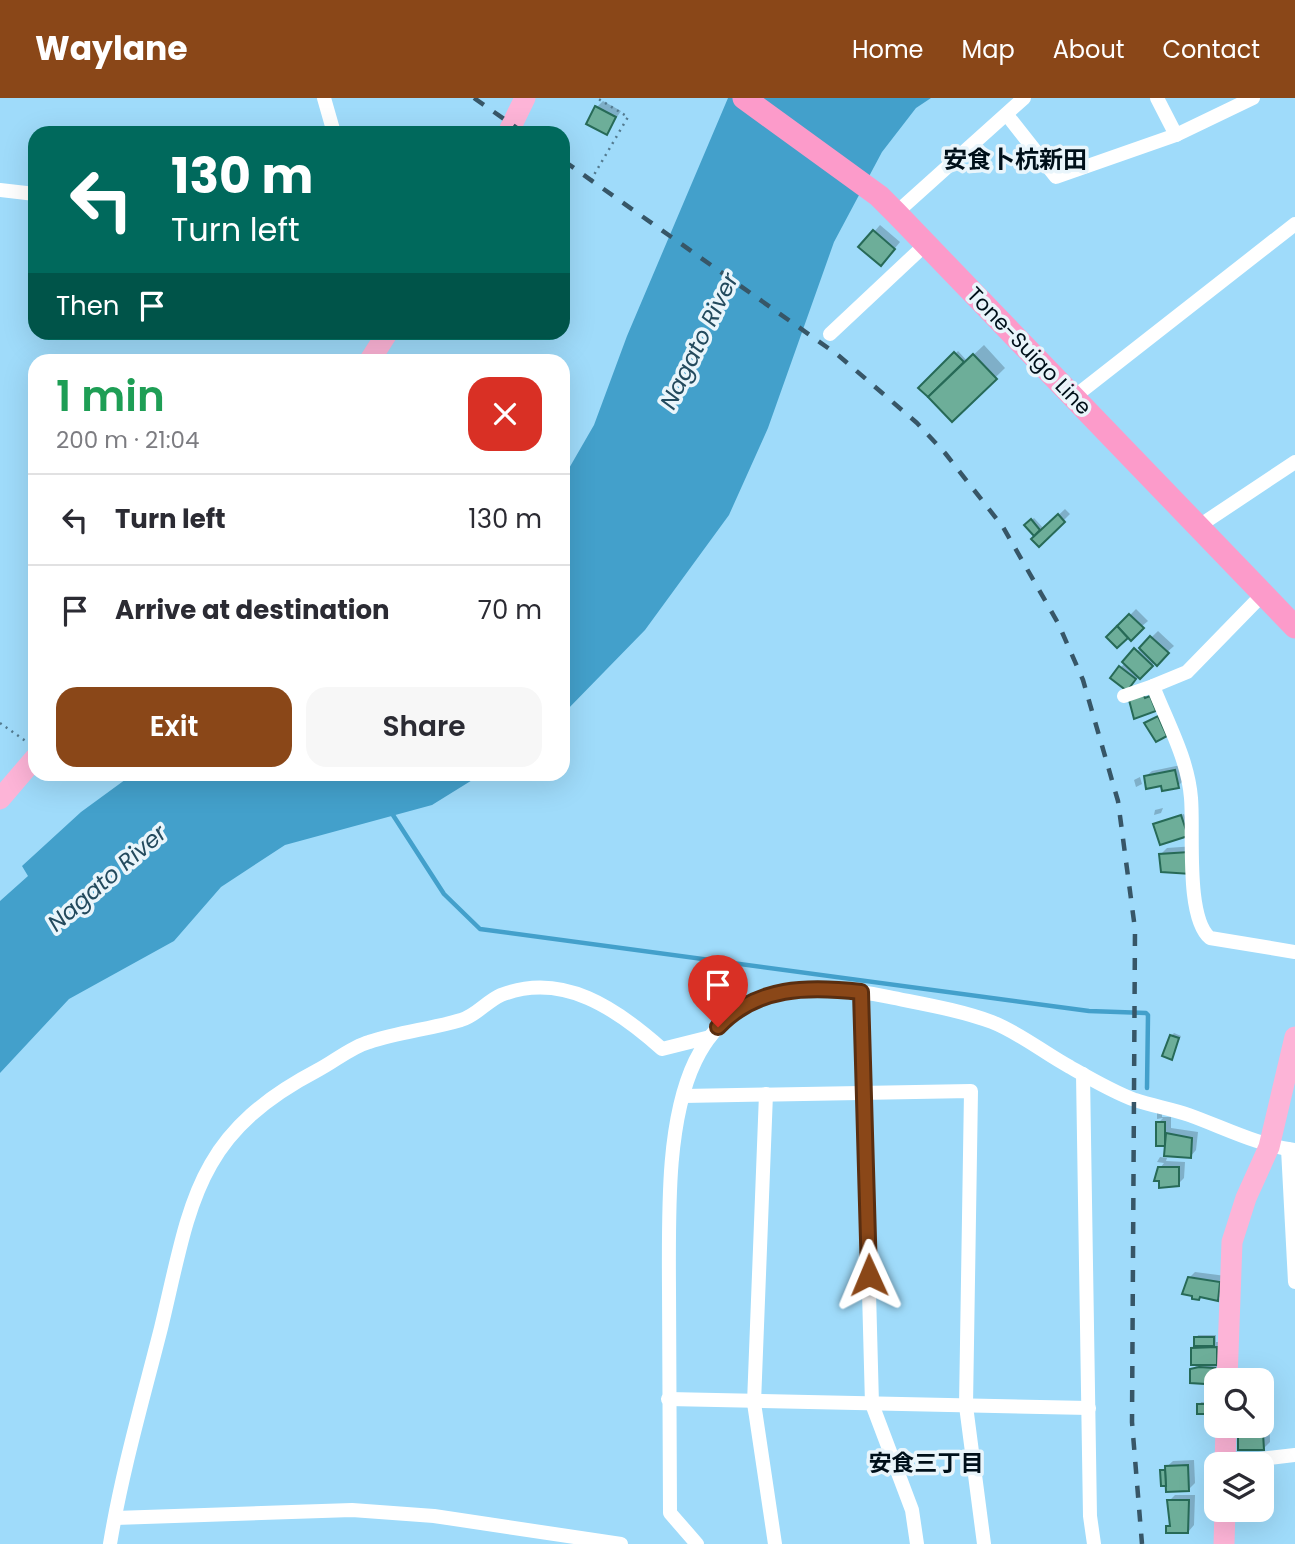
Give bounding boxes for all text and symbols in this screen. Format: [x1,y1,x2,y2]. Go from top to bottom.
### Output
text: Waylane [35,25,188,72]
text: Home [852,33,924,66]
text: Map [962,33,1015,66]
text: About [1053,33,1124,66]
text: Contact [1162,33,1260,66]
text: 130 m [171,142,313,210]
district label: 安食卜杭新田 [943,143,1087,176]
icon: left [56,154,147,245]
text: Turn left [171,207,300,252]
water label: Nagato River [652,266,746,415]
street label: Tone-Suigo Line [961,280,1098,421]
icon: arrive [133,287,171,325]
text: Then [56,288,119,324]
text: 1 min [56,367,165,426]
button: close [468,377,542,451]
text: 200 m · 21:04 [56,424,200,456]
icon: left [56,501,94,539]
text: Turn left [115,501,226,537]
text: 130 m [468,501,542,537]
icon: arrive [56,592,94,630]
text: Arrive at destination [115,592,390,628]
text: 70 m [478,592,542,628]
button: Exit [56,687,292,767]
button: Share [306,687,542,767]
water label: Nagato River [41,816,174,939]
pin [688,955,748,1027]
icon: arrive [699,966,737,1004]
position arrow [832,1238,906,1312]
map controls [1204,1368,1274,1522]
button: search [1204,1368,1274,1438]
district label: 安食三丁目 [869,1447,984,1479]
button: layers [1204,1452,1274,1522]

